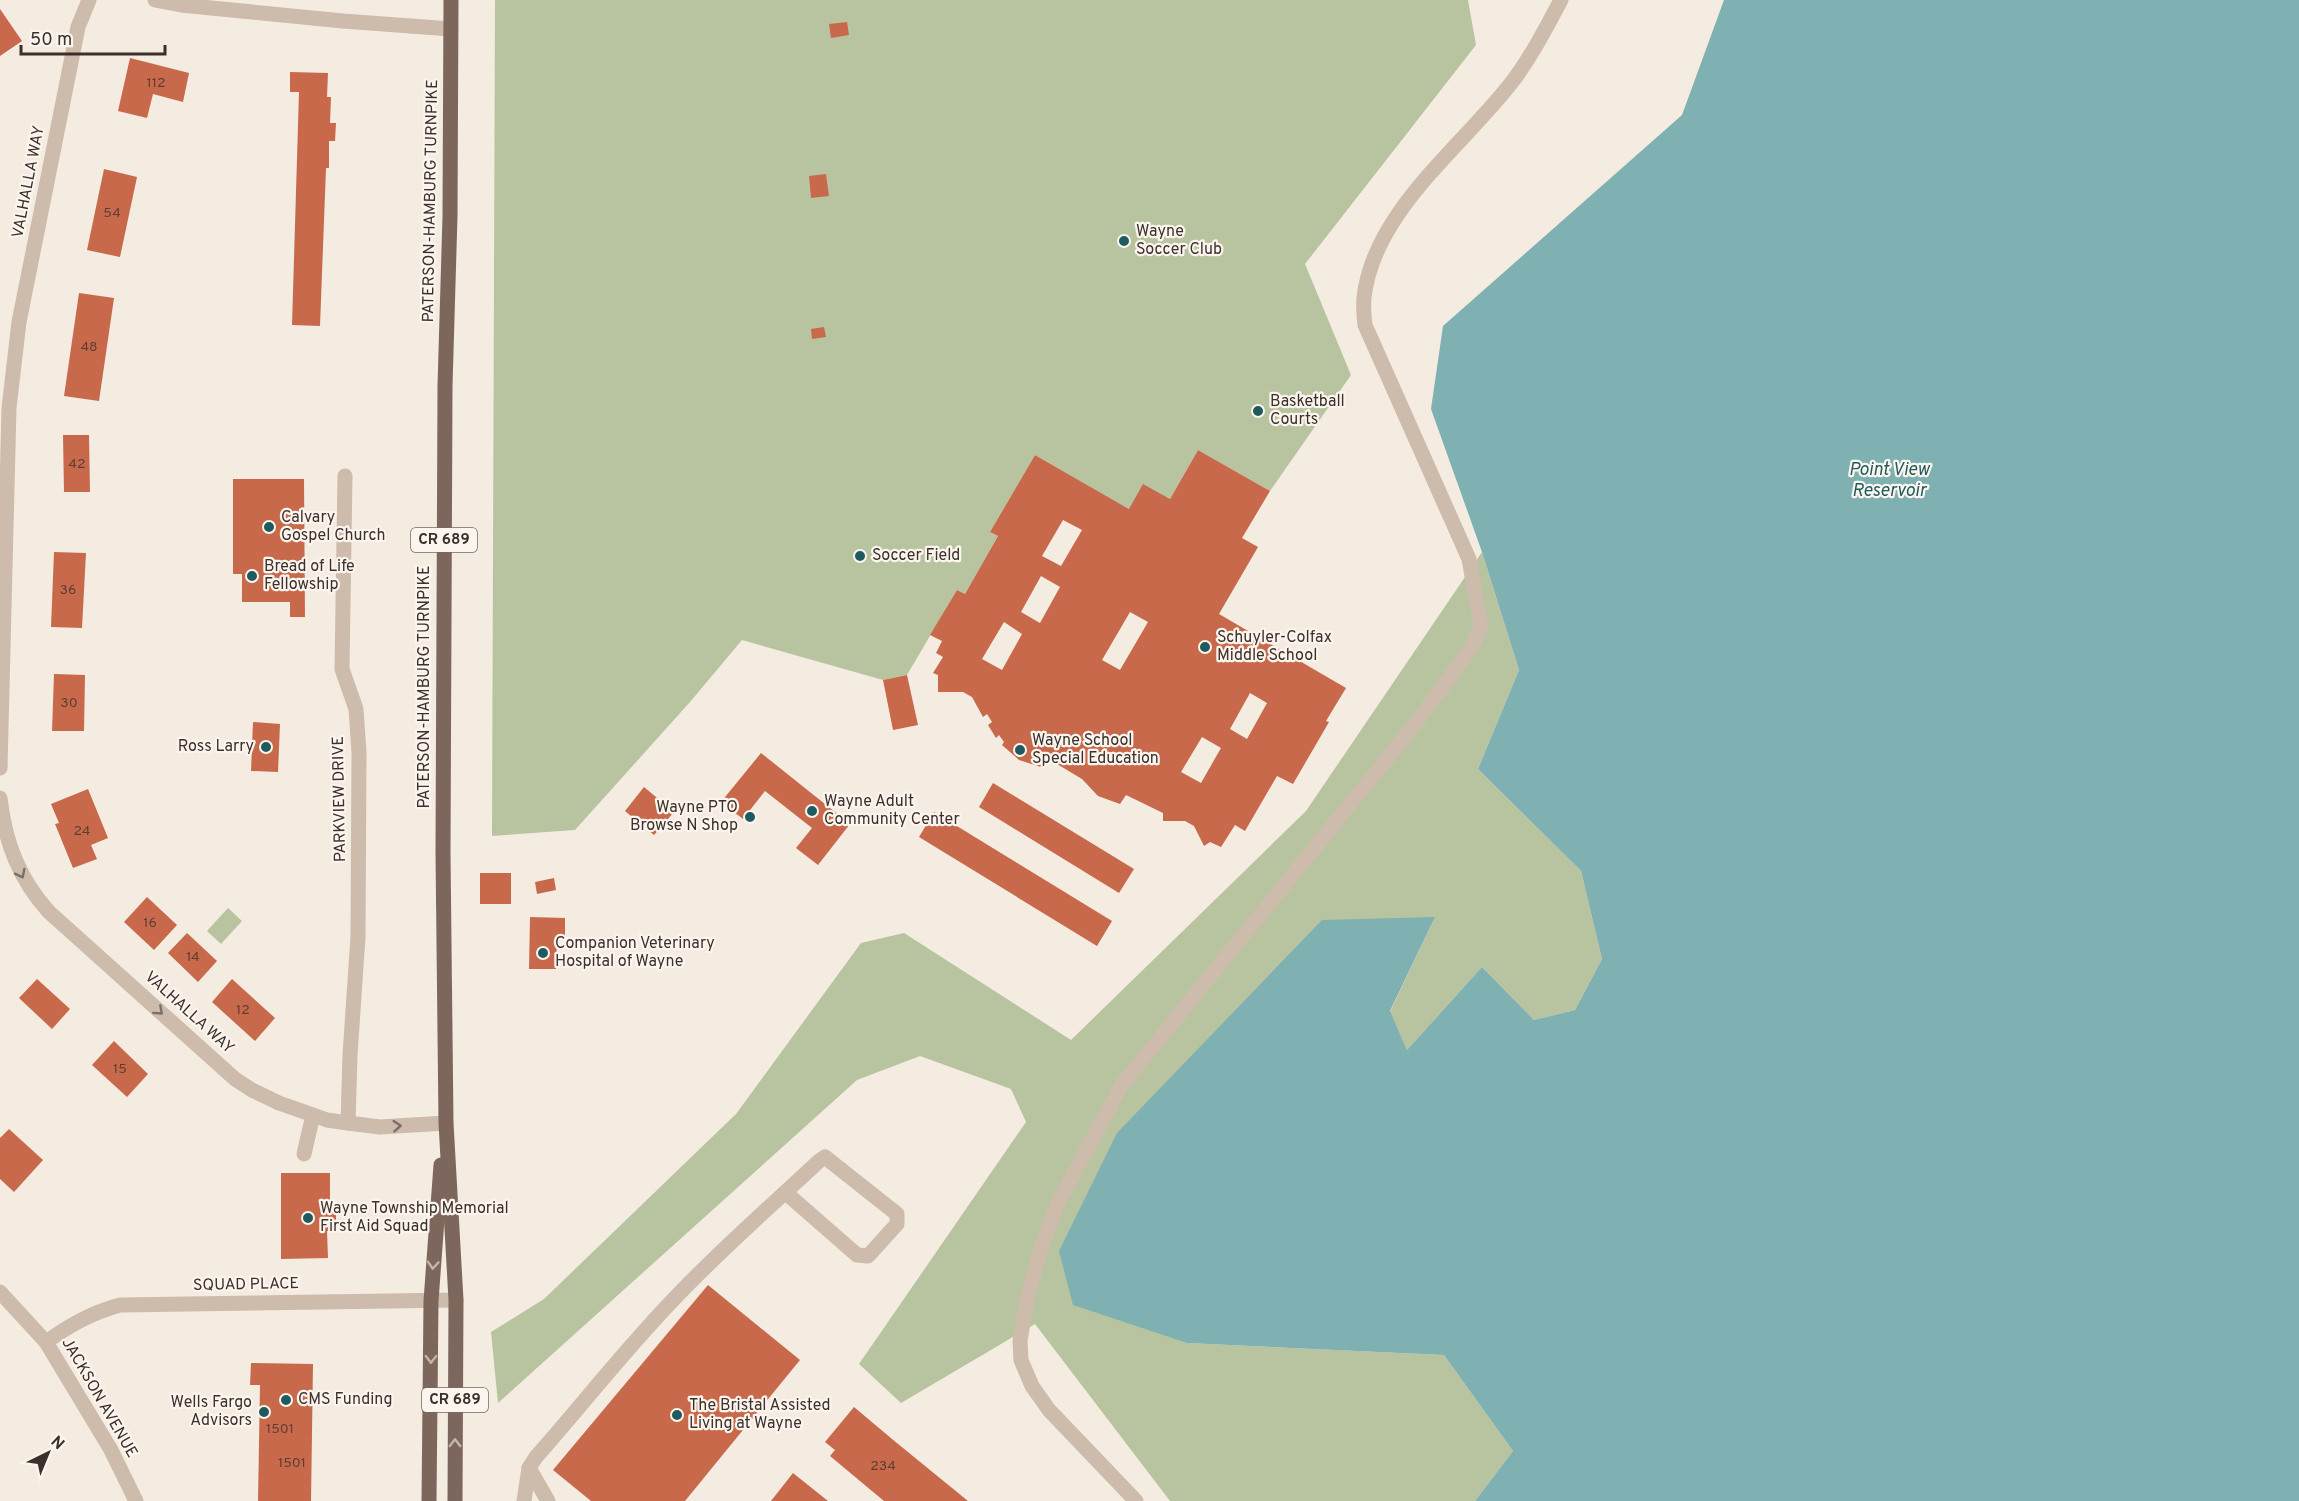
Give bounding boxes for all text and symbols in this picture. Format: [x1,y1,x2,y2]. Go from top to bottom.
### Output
scale bar [21,18,165,56]
text: 50 m [30,29,72,52]
house number: 112 [146,75,166,92]
street label: PATERSON-HAMBURG TURNPIKE [419,79,443,323]
street label: VALHALLA WAY [8,124,50,240]
house number: 54 [103,205,121,222]
place label: Wayne Soccer Club [1136,222,1222,260]
marker: Wayne Soccer Club [1117,234,1131,248]
house number: 48 [80,339,98,356]
place label: Basketball Courts [1270,392,1345,430]
marker: Basketball Courts [1251,404,1265,418]
house number: 42 [68,456,86,473]
water label: Point View Reservoir [1849,459,1931,503]
place label: Calvary Gospel Church [281,508,385,546]
marker: Calvary Gospel Church [262,520,276,534]
road number: CR 689 [411,528,477,552]
place label: Soccer Field [872,546,960,566]
marker: Soccer Field [853,549,867,563]
place label: Bread of Life Fellowship [264,557,355,595]
street label: PATERSON-HAMBURG TURNPIKE [415,565,435,809]
marker: Bread of Life Fellowship [245,569,259,583]
house number: 36 [60,582,76,599]
place label: Schuyler-Colfax Middle School [1217,628,1332,666]
marker: Schuyler-Colfax Middle School [1198,640,1212,654]
house number: 30 [60,695,78,712]
place label: Wayne School Special Education [1032,731,1159,769]
street label: PARKVIEW DRIVE [329,736,351,862]
place label: Ross Larry [178,737,254,757]
marker: Ross Larry [259,740,273,754]
marker: Wayne School Special Education [1013,743,1027,757]
place label: Wayne Adult Community Center [824,792,960,830]
place label: Wayne PTO Browse N Shop [630,798,738,836]
marker: Wayne Adult Community Center [805,804,819,818]
marker: Wayne PTO Browse N Shop [743,810,757,824]
house number: 24 [73,823,91,840]
one-way arrow [14,868,26,879]
house number: 16 [143,915,157,932]
place label: Companion Veterinary Hospital of Wayne [555,934,715,972]
marker: Companion Veterinary Hospital of Wayne [536,946,550,960]
house number: 14 [186,949,200,966]
street label: VALHALLA WAY [140,967,238,1059]
house number: 12 [236,1002,250,1019]
one-way arrow [152,1004,163,1015]
house number: 15 [113,1061,127,1078]
one-way arrow [392,1120,401,1133]
place label: Wayne Township Memorial First Aid Squad [320,1199,509,1237]
marker: Wayne Township Memorial First Aid Squad [301,1211,315,1225]
one-way arrow [427,1260,440,1269]
street label: SQUAD PLACE [193,1274,299,1296]
street label: JACKSON AVENUE [57,1334,141,1462]
one-way arrow [424,1355,437,1364]
road number: CR 689 [422,1388,488,1412]
place label: CMS Funding [298,1390,393,1410]
place label: Wells Fargo Advisors [171,1393,252,1431]
marker: CMS Funding [279,1393,293,1407]
place label: The Bristal Assisted Living at Wayne [689,1396,831,1434]
marker: Wells Fargo Advisors [257,1405,271,1419]
marker: The Bristal Assisted Living at Wayne [670,1408,684,1422]
house number: 1501 [266,1421,294,1438]
north arrow [18,1423,78,1483]
one-way arrow [449,1438,461,1447]
house number: 1501 [278,1455,306,1472]
house number: 234 [870,1458,896,1475]

